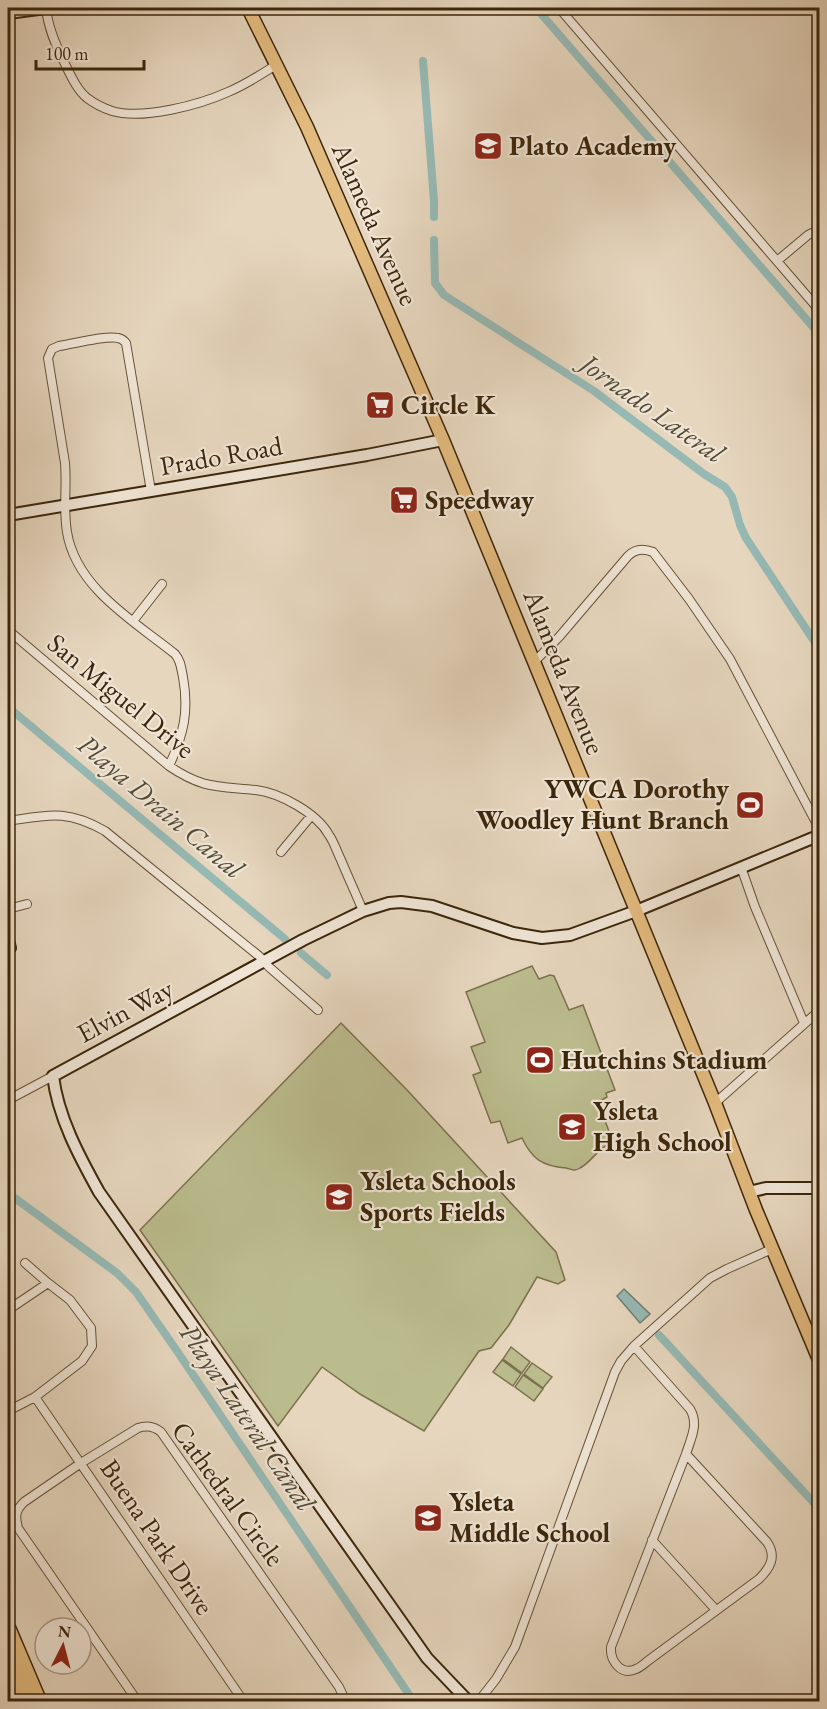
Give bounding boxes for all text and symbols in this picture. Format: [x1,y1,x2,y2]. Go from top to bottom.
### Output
scale bar [36,33,144,71]
text: 100 m [45,42,89,65]
place label: Plato Academy [509,128,677,163]
school or university icon: Plato Academy [472,130,504,162]
street label: Alameda Avenue [324,136,427,311]
water label: Jornado Lateral [569,342,733,471]
place label: Circle K [401,387,496,422]
supermarket icon: Circle K [364,389,396,421]
street label: Prado Road [157,427,285,483]
place label: Speedway [425,482,535,517]
supermarket icon: Speedway [388,484,420,516]
street label: Alameda Avenue [515,583,613,759]
street label: San Miguel Drive [40,625,202,766]
water label: Playa Drain Canal [70,726,252,887]
place label: YWCA Dorothy Woodley Hunt Branch [476,771,730,837]
sports icon: YWCA Dorothy Woodley Hunt Branch [734,789,766,821]
street label: Elvin Way [71,971,179,1050]
place label: Hutchins Stadium [561,1042,768,1077]
sports icon: Hutchins Stadium [524,1044,556,1076]
place label: Ysleta High School [593,1093,732,1159]
school or university icon: Ysleta High School [556,1111,588,1143]
place label: Ysleta Schools Sports Fields [360,1163,516,1229]
school or university icon: Ysleta Schools Sports Fields [323,1181,355,1213]
water label: Playa Lateral Canal [172,1316,325,1519]
street label: Cathedral Circle [164,1414,293,1573]
street label: Buena Park Drive [93,1452,222,1621]
place label: Ysleta Middle School [449,1484,610,1550]
school or university icon: Ysleta Middle School [412,1502,444,1534]
north arrow [33,1616,93,1676]
text: N [57,1620,72,1643]

